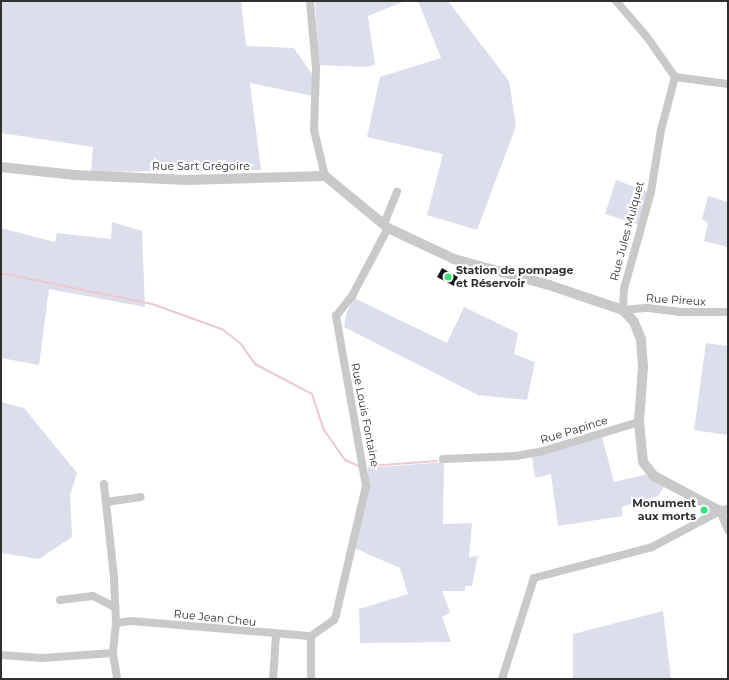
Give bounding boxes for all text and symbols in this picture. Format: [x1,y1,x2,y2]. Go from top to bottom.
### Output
street label: Rue Sart Grégoire [152,159,250,173]
street label: Rue Jules Mulquet [607,180,647,282]
place label: Station de pompage et Réservoir [456,264,573,290]
marker: Station de pompage et Réservoir [443,272,453,282]
street label: Rue Pireux [646,291,706,309]
street label: Rue Louis Fontaine [348,362,382,468]
street label: Rue Papince [539,414,609,446]
place label: Monument aux morts [632,497,696,523]
marker: Monument aux morts [699,505,709,515]
street label: Rue Jean Cheu [173,607,257,629]

